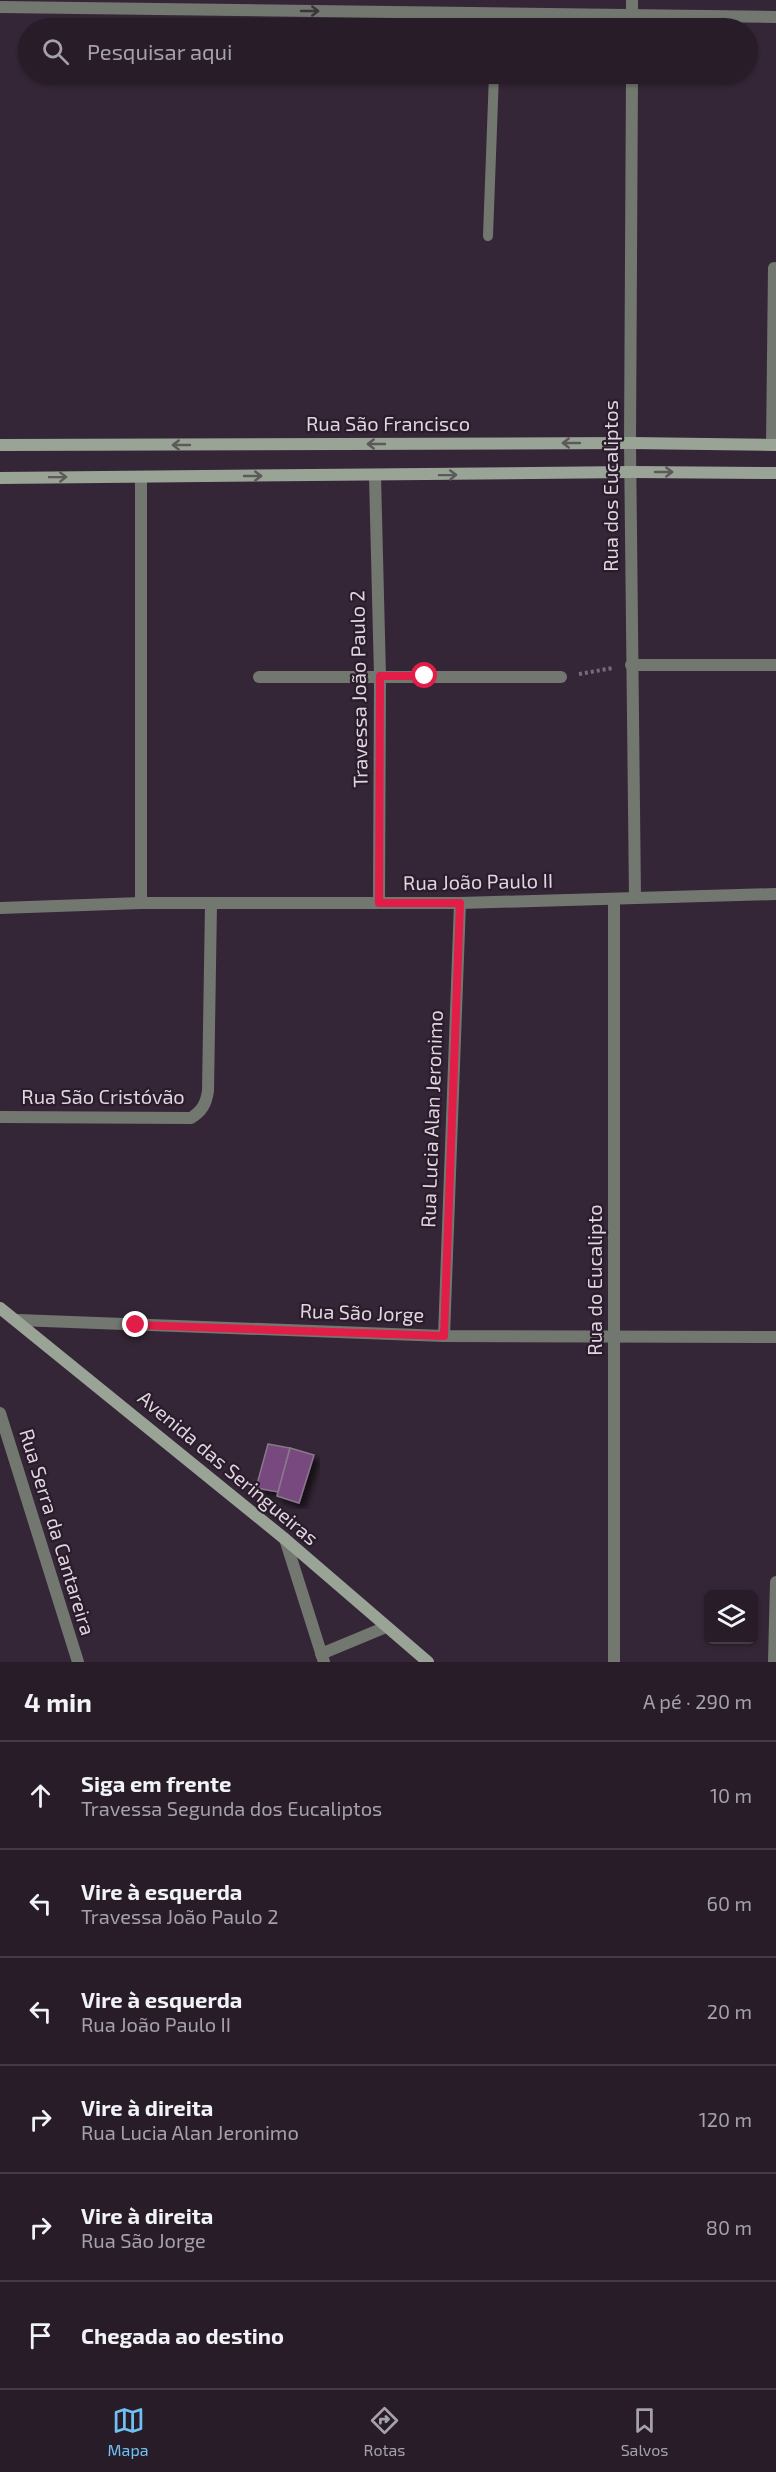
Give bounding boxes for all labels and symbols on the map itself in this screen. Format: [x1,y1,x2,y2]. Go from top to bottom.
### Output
one-way arrow [300,5,320,17]
street label: Rua dos Eucaliptos [598,400,622,572]
street label: Rua São Francisco [306,411,470,435]
one-way arrow [561,437,581,449]
one-way arrow [366,438,386,450]
one-way arrow [171,439,191,451]
one-way arrow [654,466,674,478]
one-way arrow [438,469,458,481]
one-way arrow [243,470,263,482]
one-way arrow [48,472,68,483]
street label: Travessa João Paulo 2 [344,590,372,788]
route start [411,662,437,688]
street label: Rua João Paulo II [403,868,553,894]
street label: Rua Lucia Alan Jeronimo [415,1010,447,1228]
street label: Rua São Cristóvão [21,1084,185,1108]
street label: Rua do Eucalipto [582,1204,606,1356]
street label: Rua São Jorge [299,1298,425,1326]
route end [122,1311,148,1337]
street label: Avenida das Seringueiras [134,1385,324,1550]
street label: Rua Serra da Cantareira [15,1426,101,1638]

